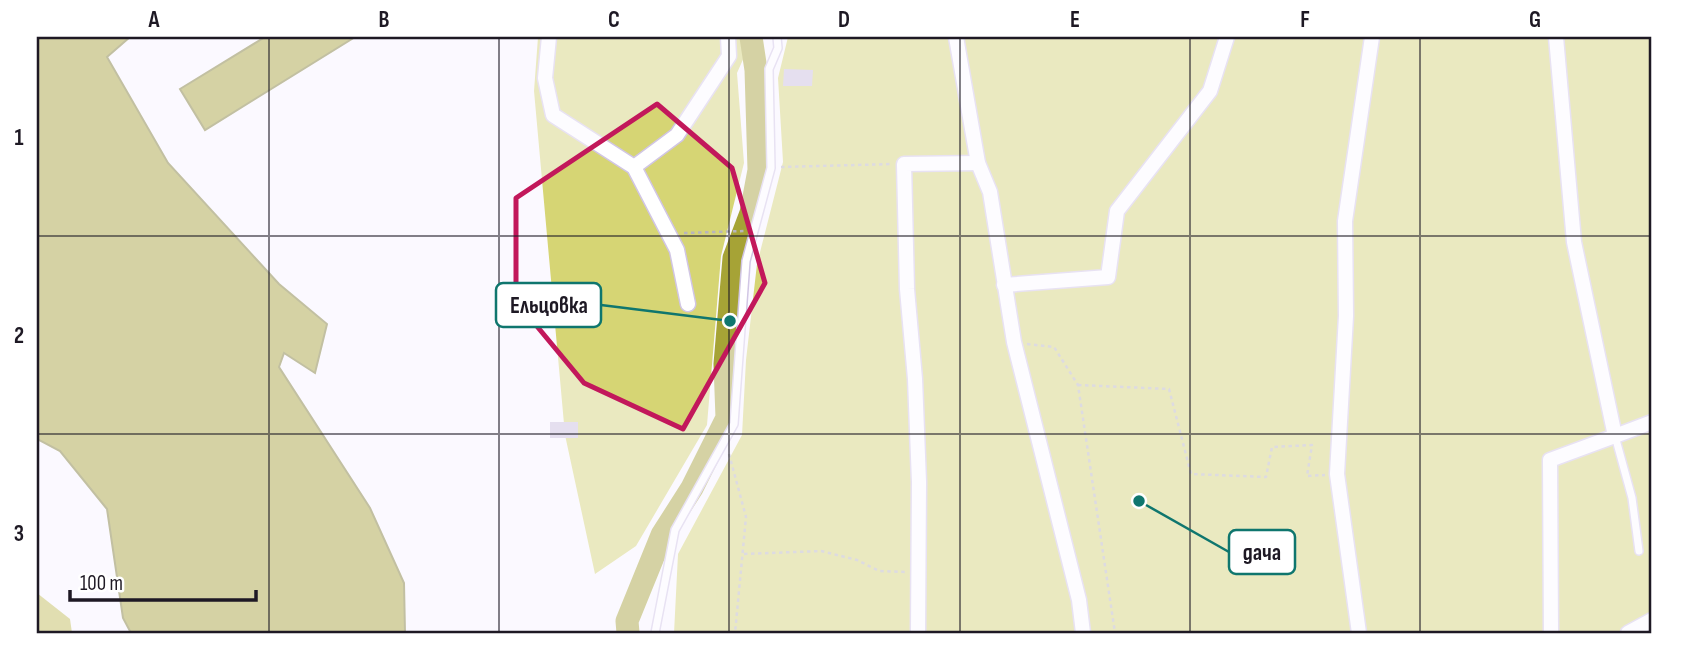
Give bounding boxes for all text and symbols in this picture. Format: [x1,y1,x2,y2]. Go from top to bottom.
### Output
text: A [148,6,161,34]
text: B [379,6,390,34]
text: C [608,6,620,34]
text: D [838,6,850,34]
text: E [1070,6,1080,34]
text: F [1300,6,1310,34]
text: G [1529,6,1541,34]
text: 1 [14,124,24,152]
callout: Ельцовка [496,283,601,327]
text: Ельцовка [510,292,588,320]
text: 2 [14,322,24,350]
text: 3 [14,520,24,548]
callout: дача [1229,530,1295,574]
text: дача [1243,539,1281,567]
scale bar [70,558,256,602]
text: 100 m [80,571,123,596]

